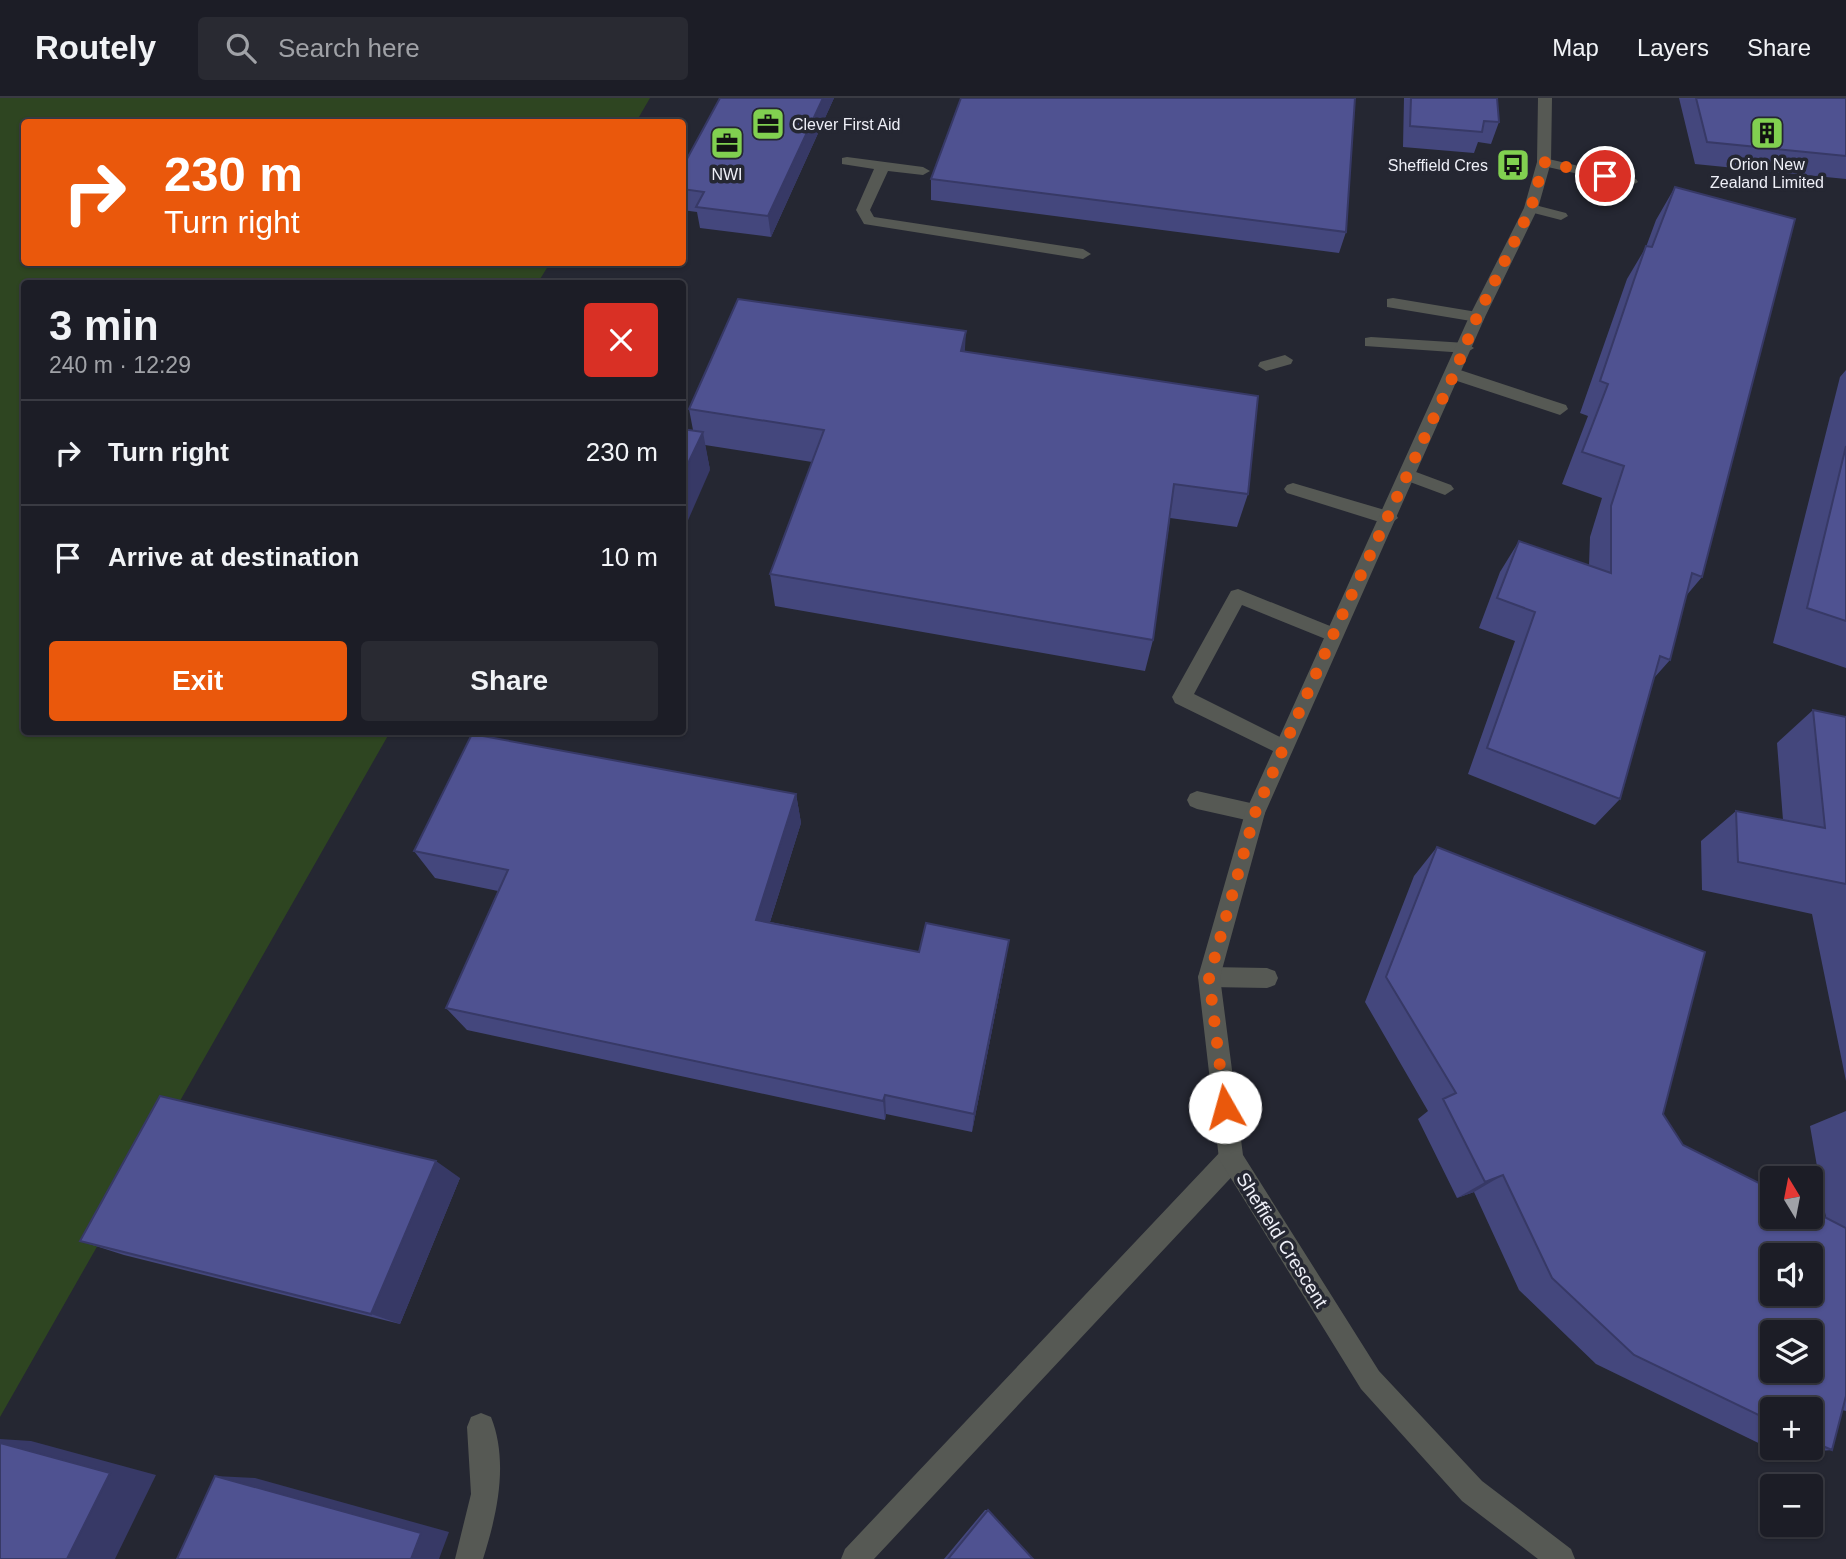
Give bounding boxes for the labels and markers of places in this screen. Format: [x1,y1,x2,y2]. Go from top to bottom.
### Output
office icon: Clever First Aid [749,105,787,143]
building icon: Orion New Zealand Limited [1748,114,1786,152]
place label: Clever First Aid [792,116,900,133]
office icon: NWI [708,124,746,162]
bus stop icon: Sheffield Cres [1494,146,1532,184]
pin [1575,146,1635,206]
place label: Orion New Zealand Limited [1710,156,1824,191]
place label: Sheffield Cres [1388,157,1488,174]
place label: NWI [711,166,743,183]

